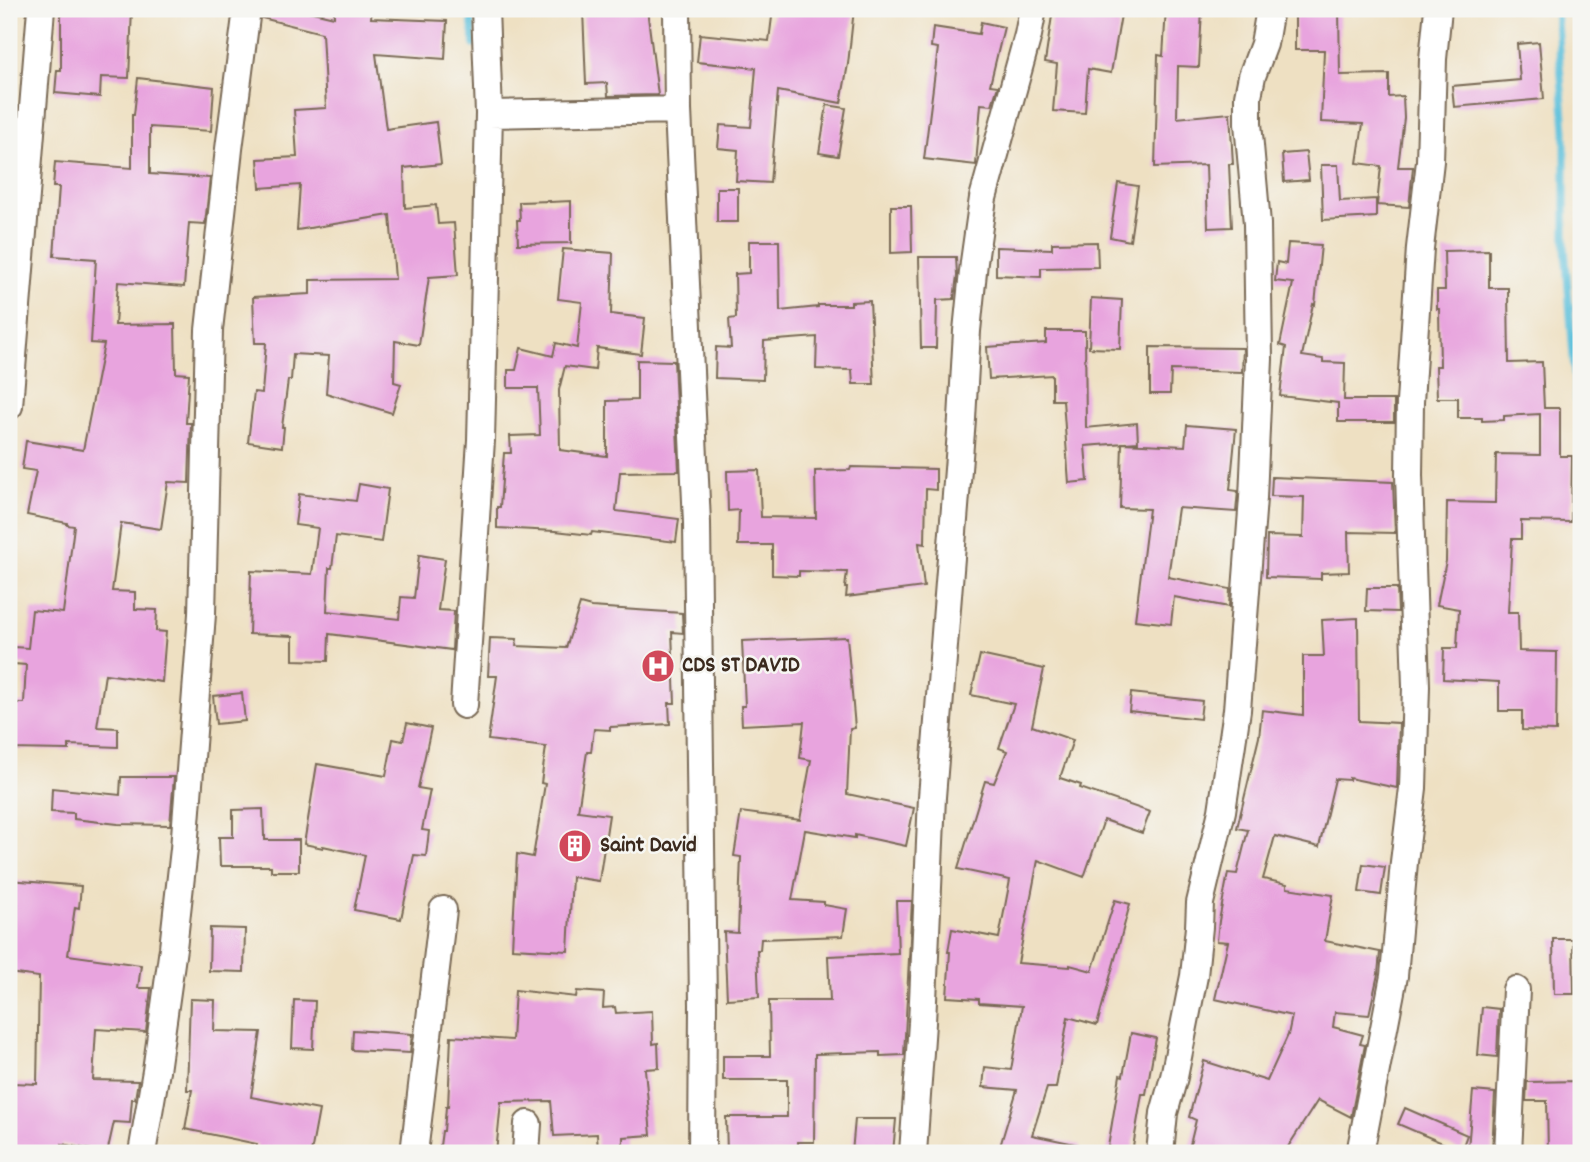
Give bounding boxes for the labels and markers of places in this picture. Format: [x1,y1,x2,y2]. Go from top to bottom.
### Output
hospital icon: CDS ST DAVID [639,647,677,685]
place label: CDS ST DAVID [682,650,800,683]
building icon: Saint David [556,827,594,865]
place label: Saint David [600,830,697,863]

